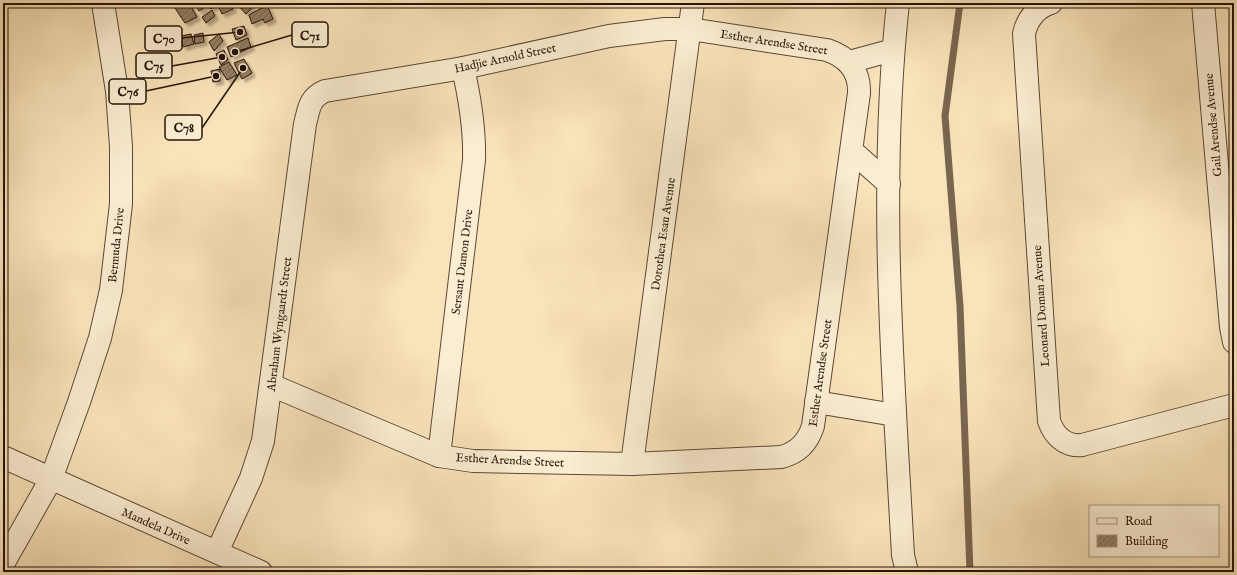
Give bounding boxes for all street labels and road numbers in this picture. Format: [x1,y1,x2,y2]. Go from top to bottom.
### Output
street label: Esther Arendse Street [719,27,829,58]
street label: Hadjie Arnold Street [453,40,557,77]
street label: Gail Arendse Avenue [1201,72,1225,177]
street label: Dorothea Esau Avenue [648,176,679,292]
street label: Bermuda Drive [105,206,128,283]
street label: Sersant Damon Drive [449,208,476,316]
street label: Leonard Doman Avenue [1030,244,1053,367]
street label: Abraham Wyngaardt Street [264,256,295,393]
street label: Esther Arendse Street [806,318,835,428]
street label: Esther Arendse Street [455,450,565,471]
street label: Mandela Drive [119,505,193,549]

